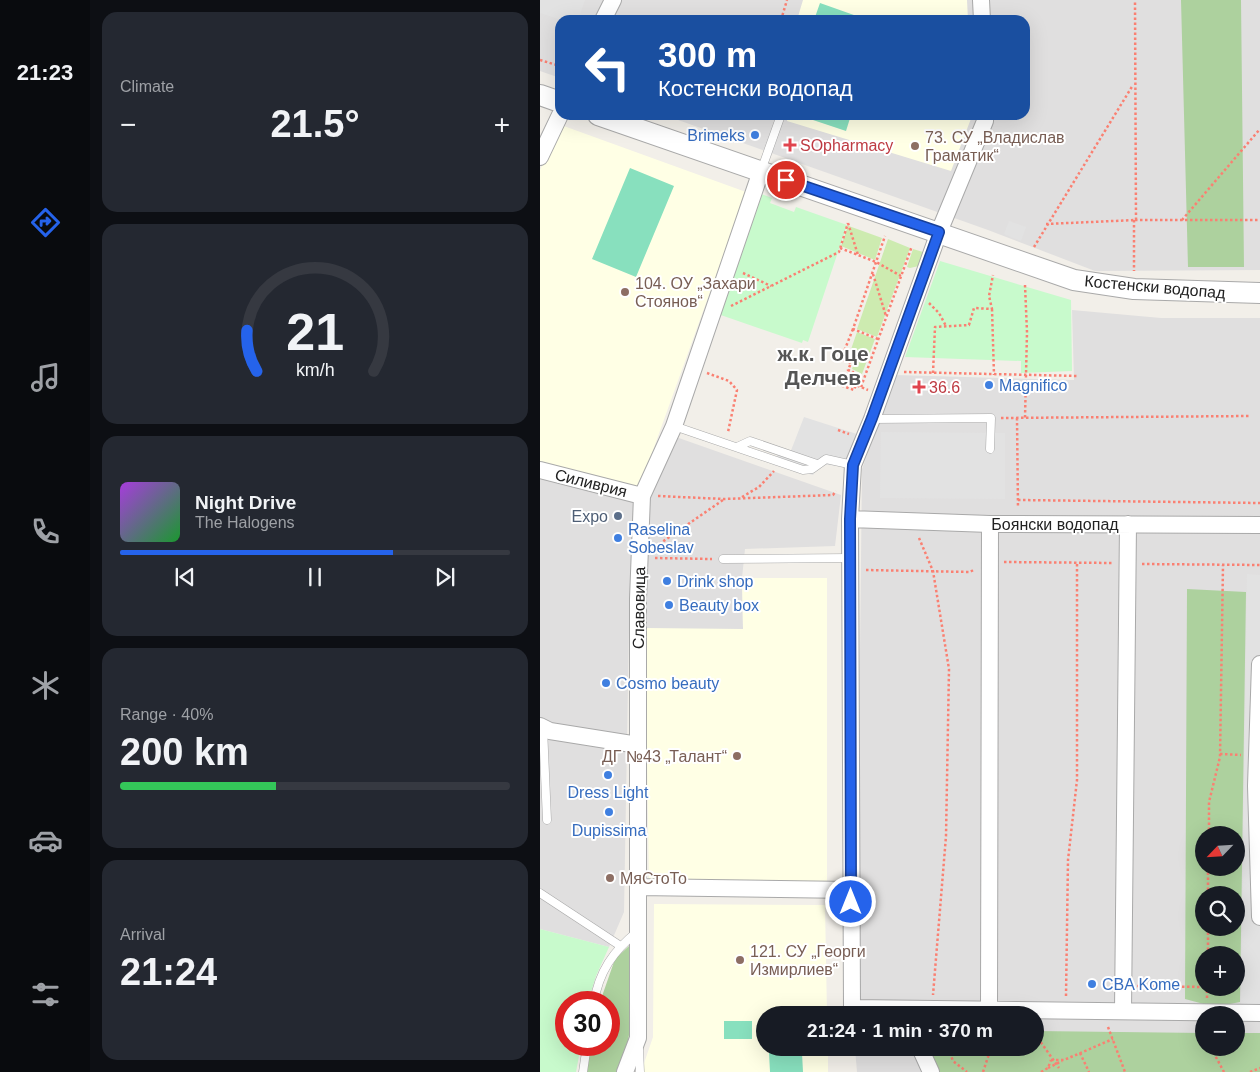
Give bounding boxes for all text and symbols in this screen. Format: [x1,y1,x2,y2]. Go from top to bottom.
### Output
icon: left [575,35,640,100]
text: 300 m [658,35,757,74]
text: 21:23 [17,60,73,85]
text: Костенски водопад [658,76,853,101]
text: Climate [120,78,174,95]
text: 21.5° [270,103,360,145]
text: − [120,109,136,140]
text: + [494,109,510,140]
place label: Brimeks [687,127,745,144]
marker: Brimeks [749,129,761,141]
place label: 73. СУ „Владислав Граматик“ [925,129,1065,164]
place label: SOpharmacy [800,137,893,154]
marker: SOpharmacy [784,139,796,151]
marker: 73. СУ „Владислав Граматик“ [909,140,921,152]
pin [765,159,807,201]
icon: arrive [772,166,800,194]
icon: directions [28,205,63,240]
street label: Костенски водопад [1084,272,1227,302]
place label: 104. ОУ „Захари Стоянов“ [635,275,756,310]
marker: 104. ОУ „Захари Стоянов“ [619,286,631,298]
text: 21 [286,303,344,361]
district label: ж.к. Гоце Делчев [776,342,869,389]
icon: music [28,360,63,395]
text: km/h [296,360,334,380]
place label: Magnifico [999,377,1068,394]
place label: 36.6 [929,379,960,396]
marker: Magnifico [983,379,995,391]
marker: 36.6 [913,381,925,393]
street label: Силиврия [553,466,629,500]
text: Night Drive [195,492,296,513]
place label: Expo [572,508,608,525]
marker: Expo [612,510,624,522]
icon: phone [28,514,63,549]
text: The Halogens [195,514,295,531]
street label: Боянски водопад [991,516,1119,533]
place label: Raselina Sobeslav [628,521,694,556]
marker: Raselina Sobeslav [612,532,624,544]
icon: previous [171,563,199,591]
icon: pause [301,563,329,591]
icon: next [431,563,459,591]
street label: Славовица [630,567,648,649]
place label: Drink shop [677,573,754,590]
marker: Drink shop [661,575,673,587]
place label: Beauty box [679,597,759,614]
marker: Beauty box [663,599,675,611]
icon: climate [28,668,63,703]
place label: Cosmo beauty [616,675,719,692]
marker: Cosmo beauty [600,677,612,689]
text: Range · 40% [120,706,213,723]
text: 200 km [120,731,249,773]
place label: ДГ №43 „Талант“ [602,748,727,765]
marker: ДГ №43 „Талант“ [731,750,743,762]
marker: Dress Light [602,769,614,781]
place label: Dress Light [568,784,649,801]
marker: Dupissima [603,806,615,818]
place label: Dupissima [572,822,646,839]
icon: car [28,823,63,858]
north arrow [1195,826,1245,876]
map controls [1195,826,1245,1056]
place label: МяСтоТо [620,870,687,887]
marker: МяСтоТо [604,872,616,884]
position arrow [824,875,876,927]
button: search [1195,886,1245,936]
text: Arrival [120,926,165,943]
place label: 121. СУ „Георги Измирлиев“ [750,943,866,978]
button: + [1195,946,1245,996]
text: 21:24 [120,951,217,993]
marker: 121. СУ „Георги Измирлиев“ [734,954,746,966]
place label: CBA Kome [1102,976,1180,993]
icon: filters [28,977,63,1012]
marker: CBA Kome [1086,978,1098,990]
speed limit sign: 30 [555,991,620,1056]
button: − [1195,1006,1245,1056]
text: 21:24 · 1 min · 370 m [807,1020,993,1041]

